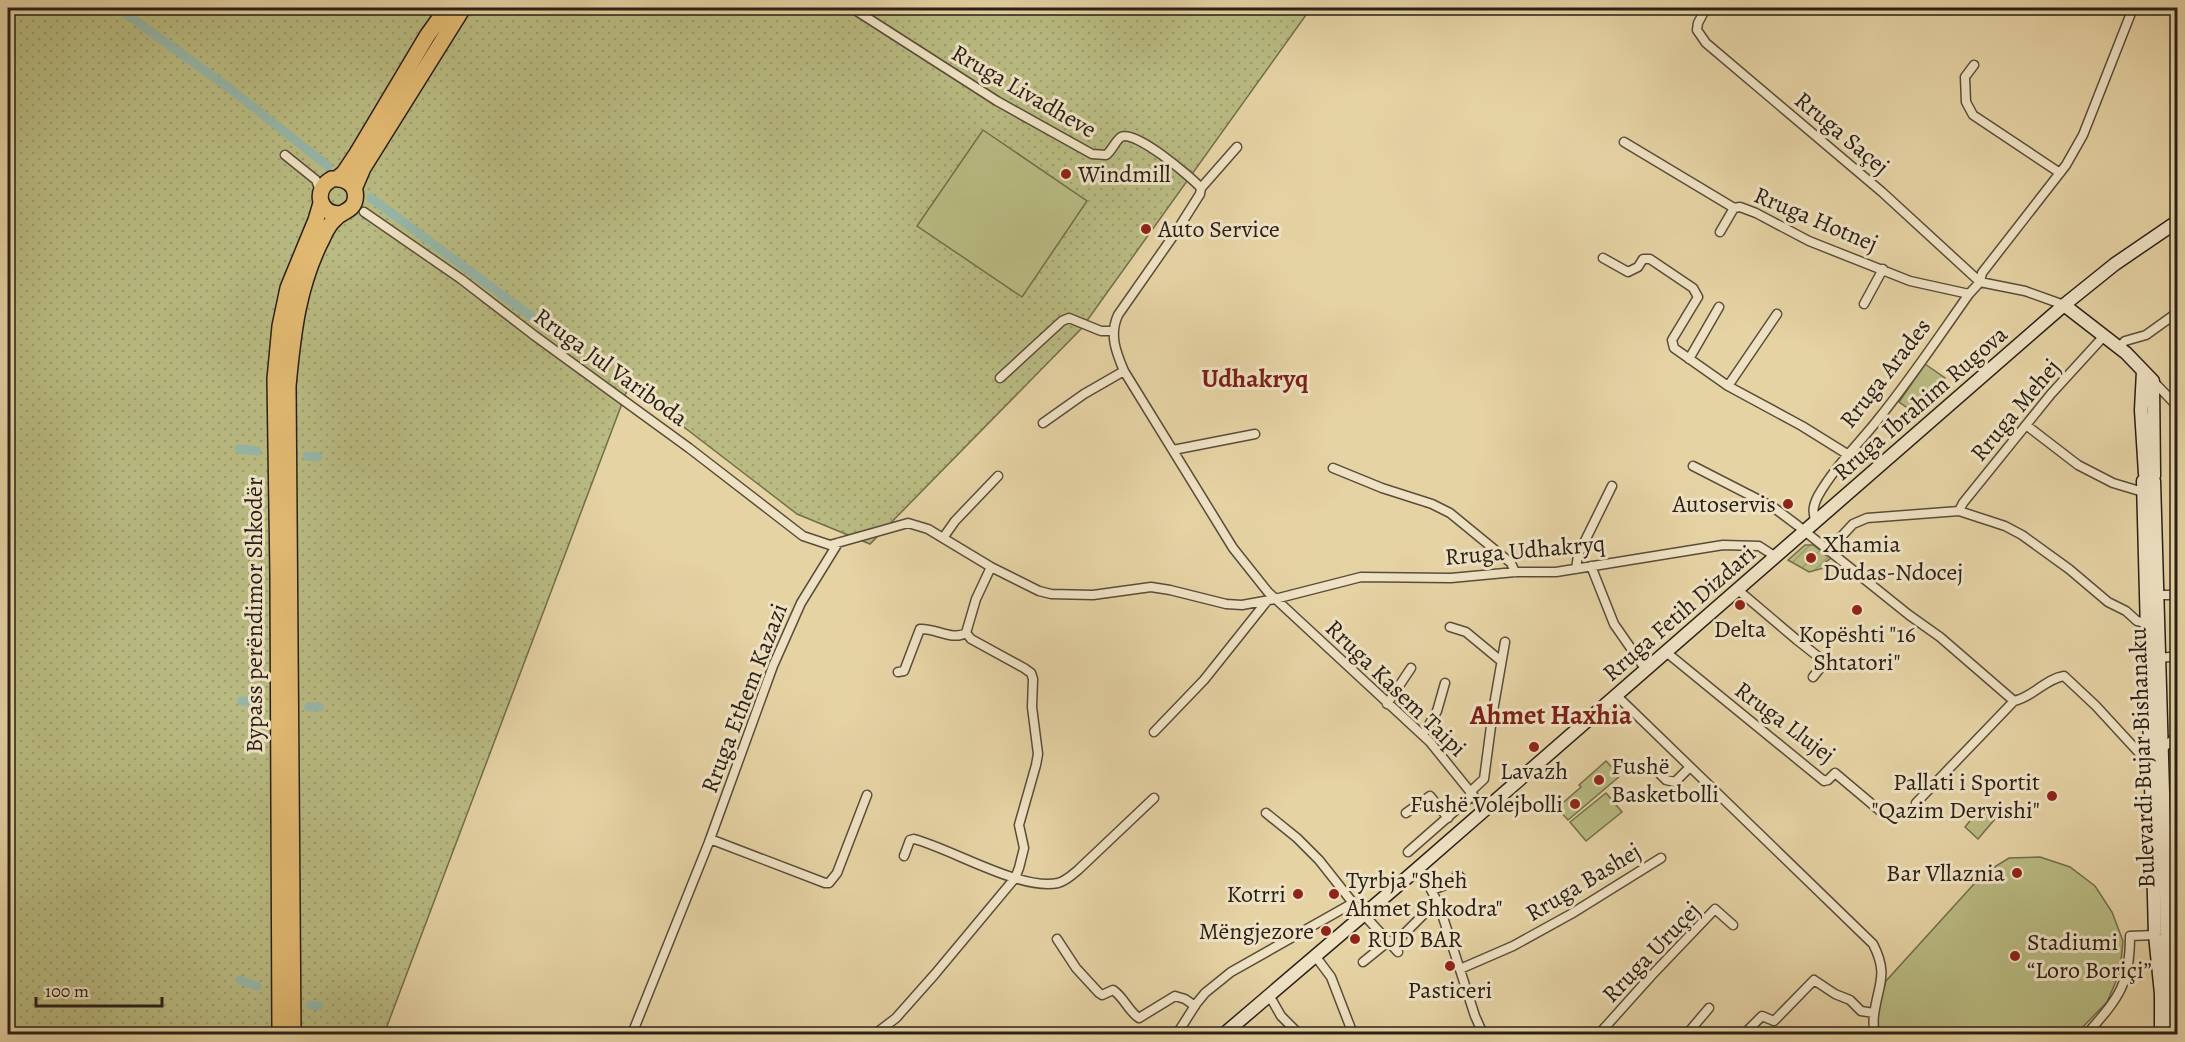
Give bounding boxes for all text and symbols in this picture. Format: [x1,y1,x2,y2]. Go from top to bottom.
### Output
street label: Rruga Livadheve [946,37,1102,145]
street label: Rruga Saçej [1788,84,1896,182]
place label: Windmill [1077,158,1171,190]
marker: Windmill [1059,167,1073,181]
street label: Rruga Hotnej [1749,179,1883,259]
place label: Auto Service [1157,213,1280,245]
marker: Auto Service [1139,222,1153,236]
street label: Rruga Jul Variboda [528,300,695,434]
street label: Rruga Arades [1832,311,1938,435]
street label: Rruga Ibrahim Rugova [1826,318,2015,488]
street label: Rruga Mehej [1963,352,2067,468]
district label: Udhakryq [1202,361,1309,396]
street label: Bypass perëndimor Shkodër [238,477,270,753]
place label: Autoservis [1672,488,1776,520]
marker: Autoservis [1781,497,1795,511]
street label: Rruga Udhakryq [1443,527,1607,573]
place label: Xhamia Dudas-Ndocej [1823,528,1963,588]
street label: Rruga Fetih Dizdari [1596,538,1762,688]
marker: Xhamia Dudas-Ndocej [1804,551,1818,565]
marker: Delta [1733,598,1747,612]
street label: Rruga Ethem Kazazi [693,599,795,797]
marker: Kopështi "16 Shtatori" [1850,603,1864,617]
street label: Rruga Kasem Taipi [1318,612,1474,764]
place label: Delta [1714,613,1767,645]
place label: Kopështi "16 Shtatori" [1798,618,1916,678]
street label: Bulevardi Bujar Bishanaku [2121,627,2163,889]
street label: Rruga Llujej [1728,674,1842,770]
district label: Ahmet Haxhia [1469,697,1632,733]
marker: Lavazh [1527,740,1541,754]
place label: Fushë Basketbolli [1611,750,1719,810]
place label: Lavazh [1500,755,1568,787]
place label: Pallati i Sportit "Qazim Dervishi" [1871,766,2040,826]
marker: Fushë Basketbolli [1592,773,1606,787]
place label: Fushë Volejbolli [1410,788,1563,820]
marker: Pallati i Sportit "Qazim Dervishi" [2045,789,2059,803]
marker: Fushë Volejbolli [1568,797,1582,811]
street label: Rruga Bashej [1519,835,1647,929]
place label: Bar Vllaznia [1886,857,2006,889]
place label: Tyrbja "Sheh Ahmet Shkodra" [1345,864,1503,924]
marker: Bar Vllaznia [2010,866,2024,880]
place label: Kotrri [1227,878,1286,910]
marker: Kotrri [1291,887,1305,901]
marker: Tyrbja "Sheh Ahmet Shkodra" [1327,887,1341,901]
street label: Rruga Uruçej [1595,895,1707,1009]
place label: Mëngjezore [1199,915,1314,947]
place label: RUD BAR [1367,923,1462,955]
marker: Mëngjezore [1319,924,1333,938]
place label: Stadiumi “Loro Boriçi” [2027,926,2152,986]
marker: RUD BAR [1348,932,1362,946]
marker: Stadiumi “Loro Boriçi” [2008,949,2022,963]
marker: Pasticeri [1443,959,1457,973]
scale bar [36,970,162,1008]
place label: Pasticeri [1408,974,1492,1006]
text: 100 m [45,979,89,1003]

